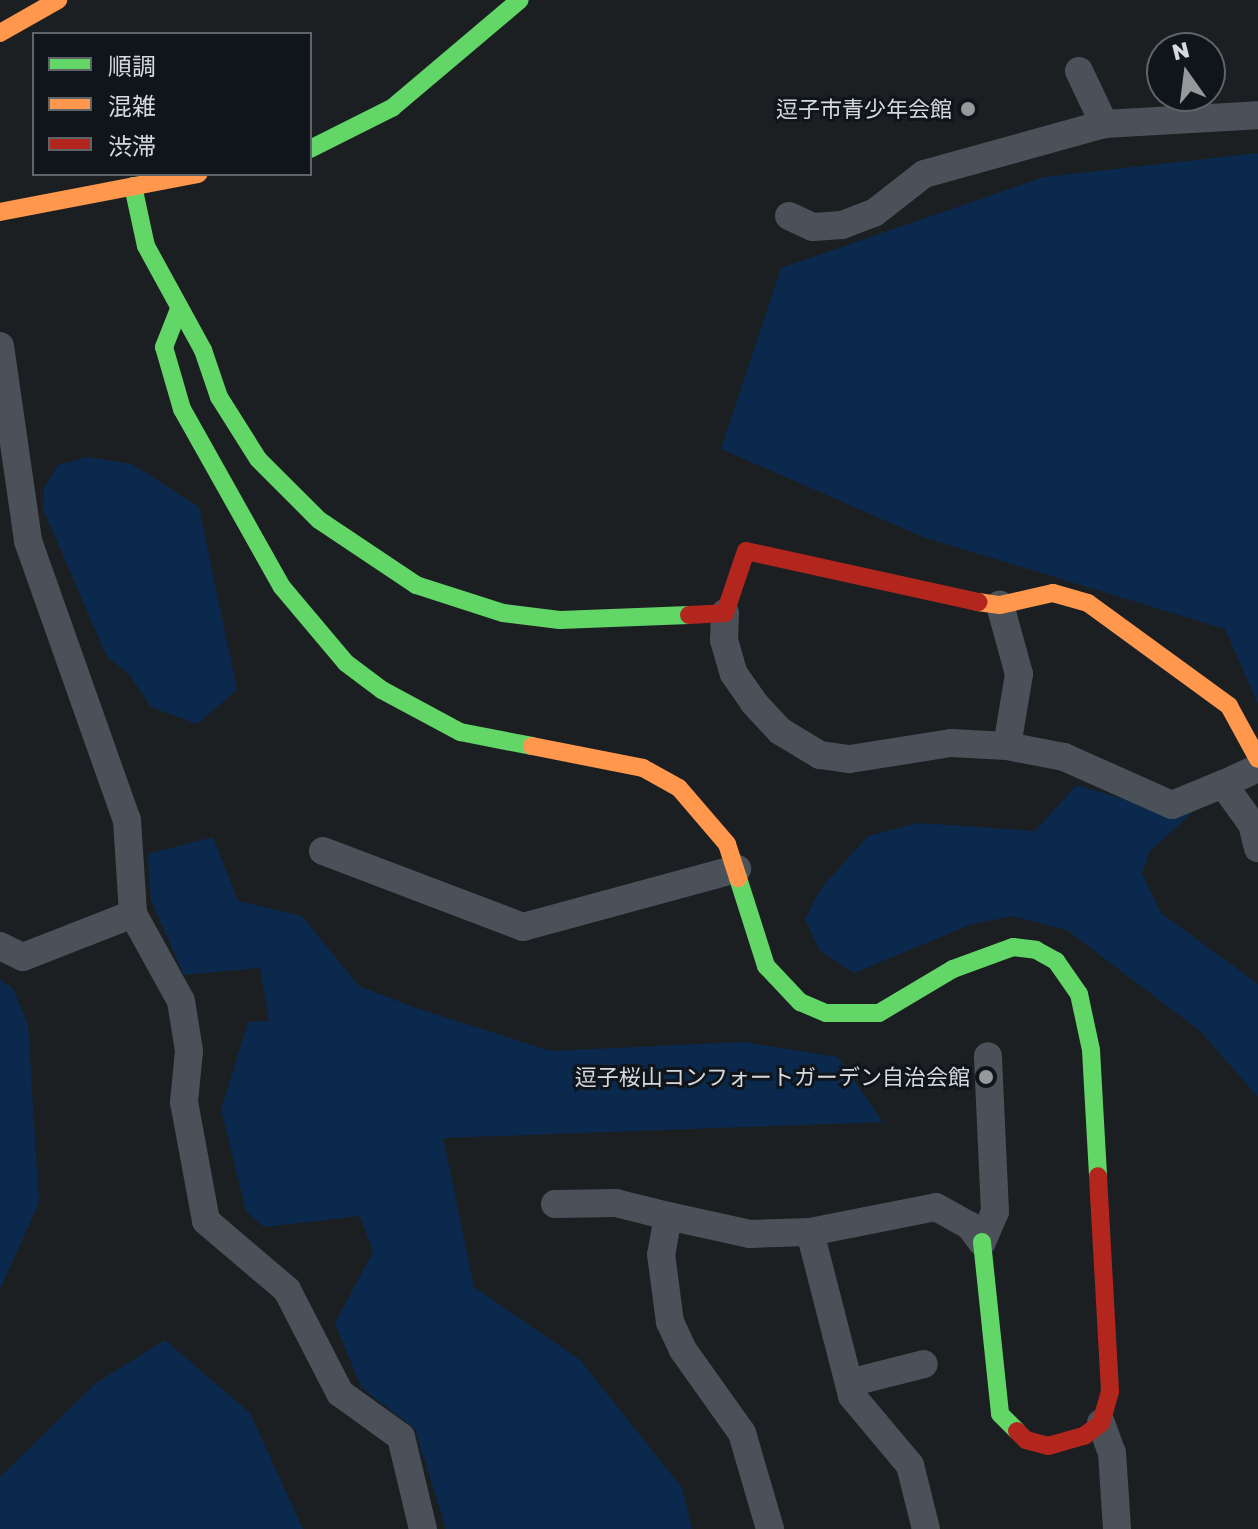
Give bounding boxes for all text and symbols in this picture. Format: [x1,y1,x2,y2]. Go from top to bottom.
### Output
legend [32,32,312,176]
north arrow [1146,32,1226,112]
text: N [1169,35,1192,65]
text: 順調 [108,51,156,80]
text: 混雑 [108,91,156,120]
place label: 逗子市青少年会館 [776,96,952,122]
marker: 逗子市青少年会館 [959,100,977,118]
text: 渋滞 [108,131,156,160]
place label: 逗子桜山コンフォートガーデン自治会館 [574,1064,970,1090]
marker: 逗子桜山コンフォートガーデン自治会館 [977,1068,995,1086]

